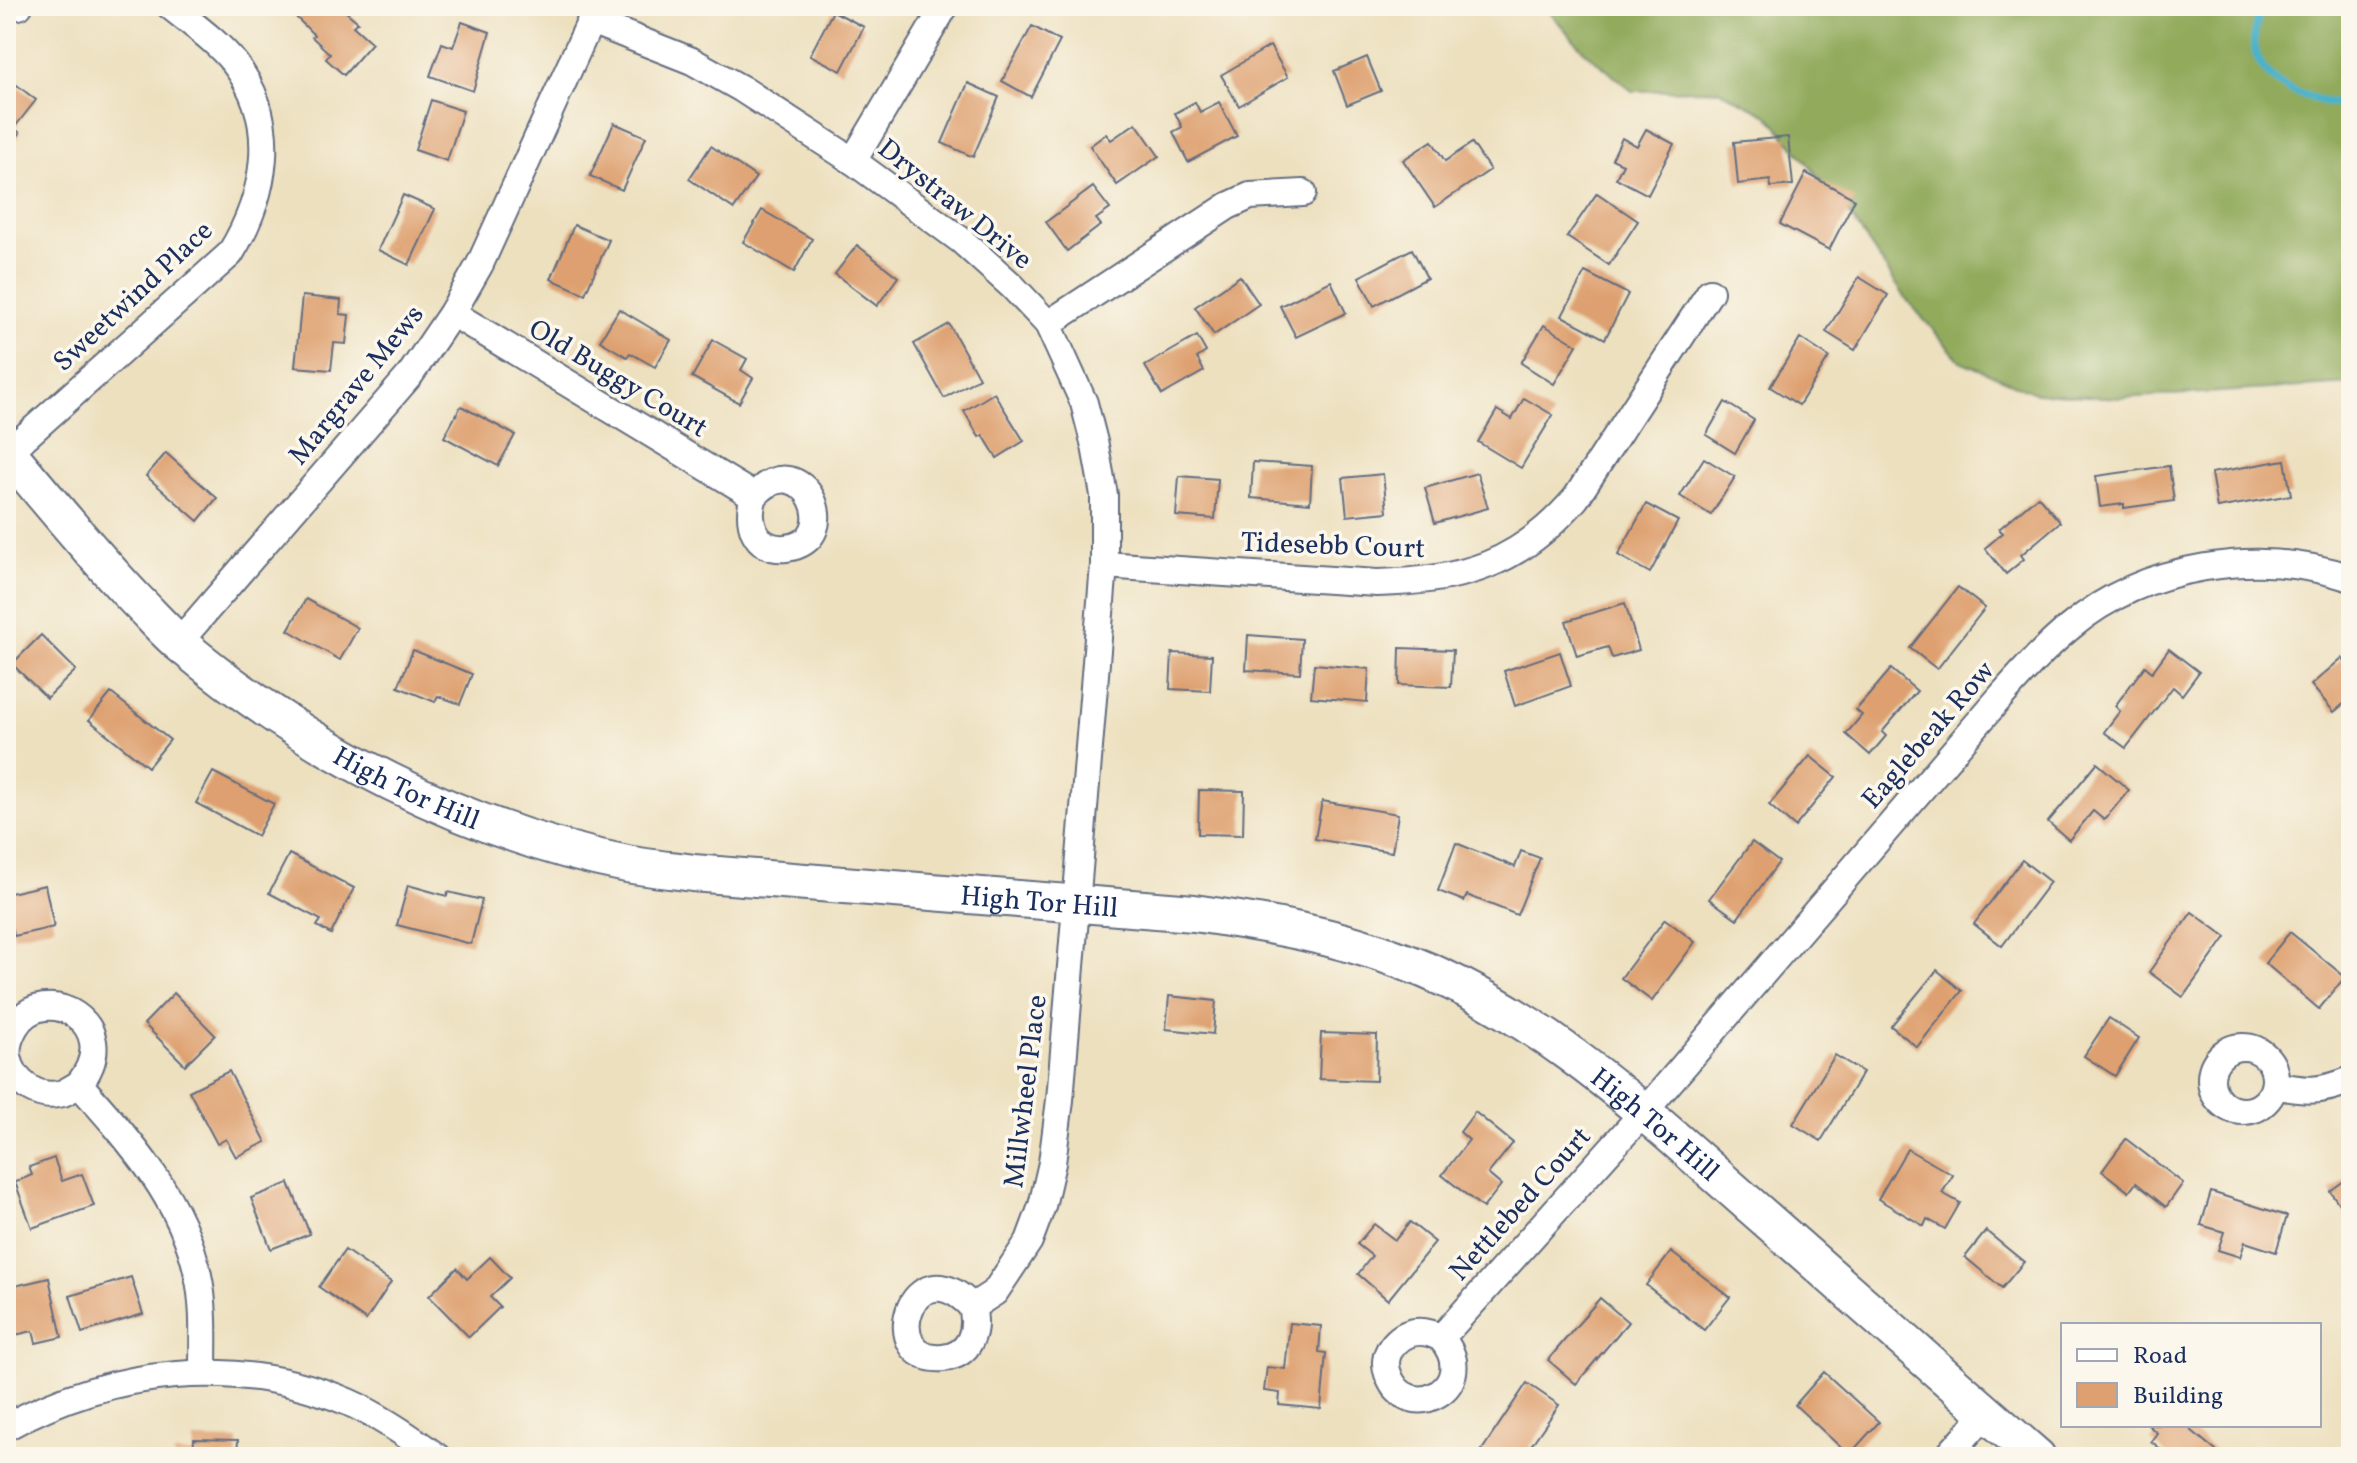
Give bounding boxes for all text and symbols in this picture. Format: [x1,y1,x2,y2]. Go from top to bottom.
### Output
street label: Drystraw Drive [869,130,1040,279]
street label: Sweetwind Place [45,212,222,381]
street label: Margrave Mews [280,297,434,474]
street label: Old Buggy Court [521,310,715,448]
street label: Tidesebb Court [1240,524,1426,569]
street label: Eaglebeak Row [1853,653,2005,818]
street label: High Tor Hill [325,738,485,841]
street label: High Tor Hill [959,877,1120,929]
street label: Millwheel Place [995,992,1058,1190]
street label: High Tor Hill [1581,1059,1727,1191]
street label: Nettlebed Court [1441,1119,1601,1290]
legend [2061,1323,2321,1427]
text: Road [2133,1340,2187,1374]
text: Building [2133,1380,2223,1414]

